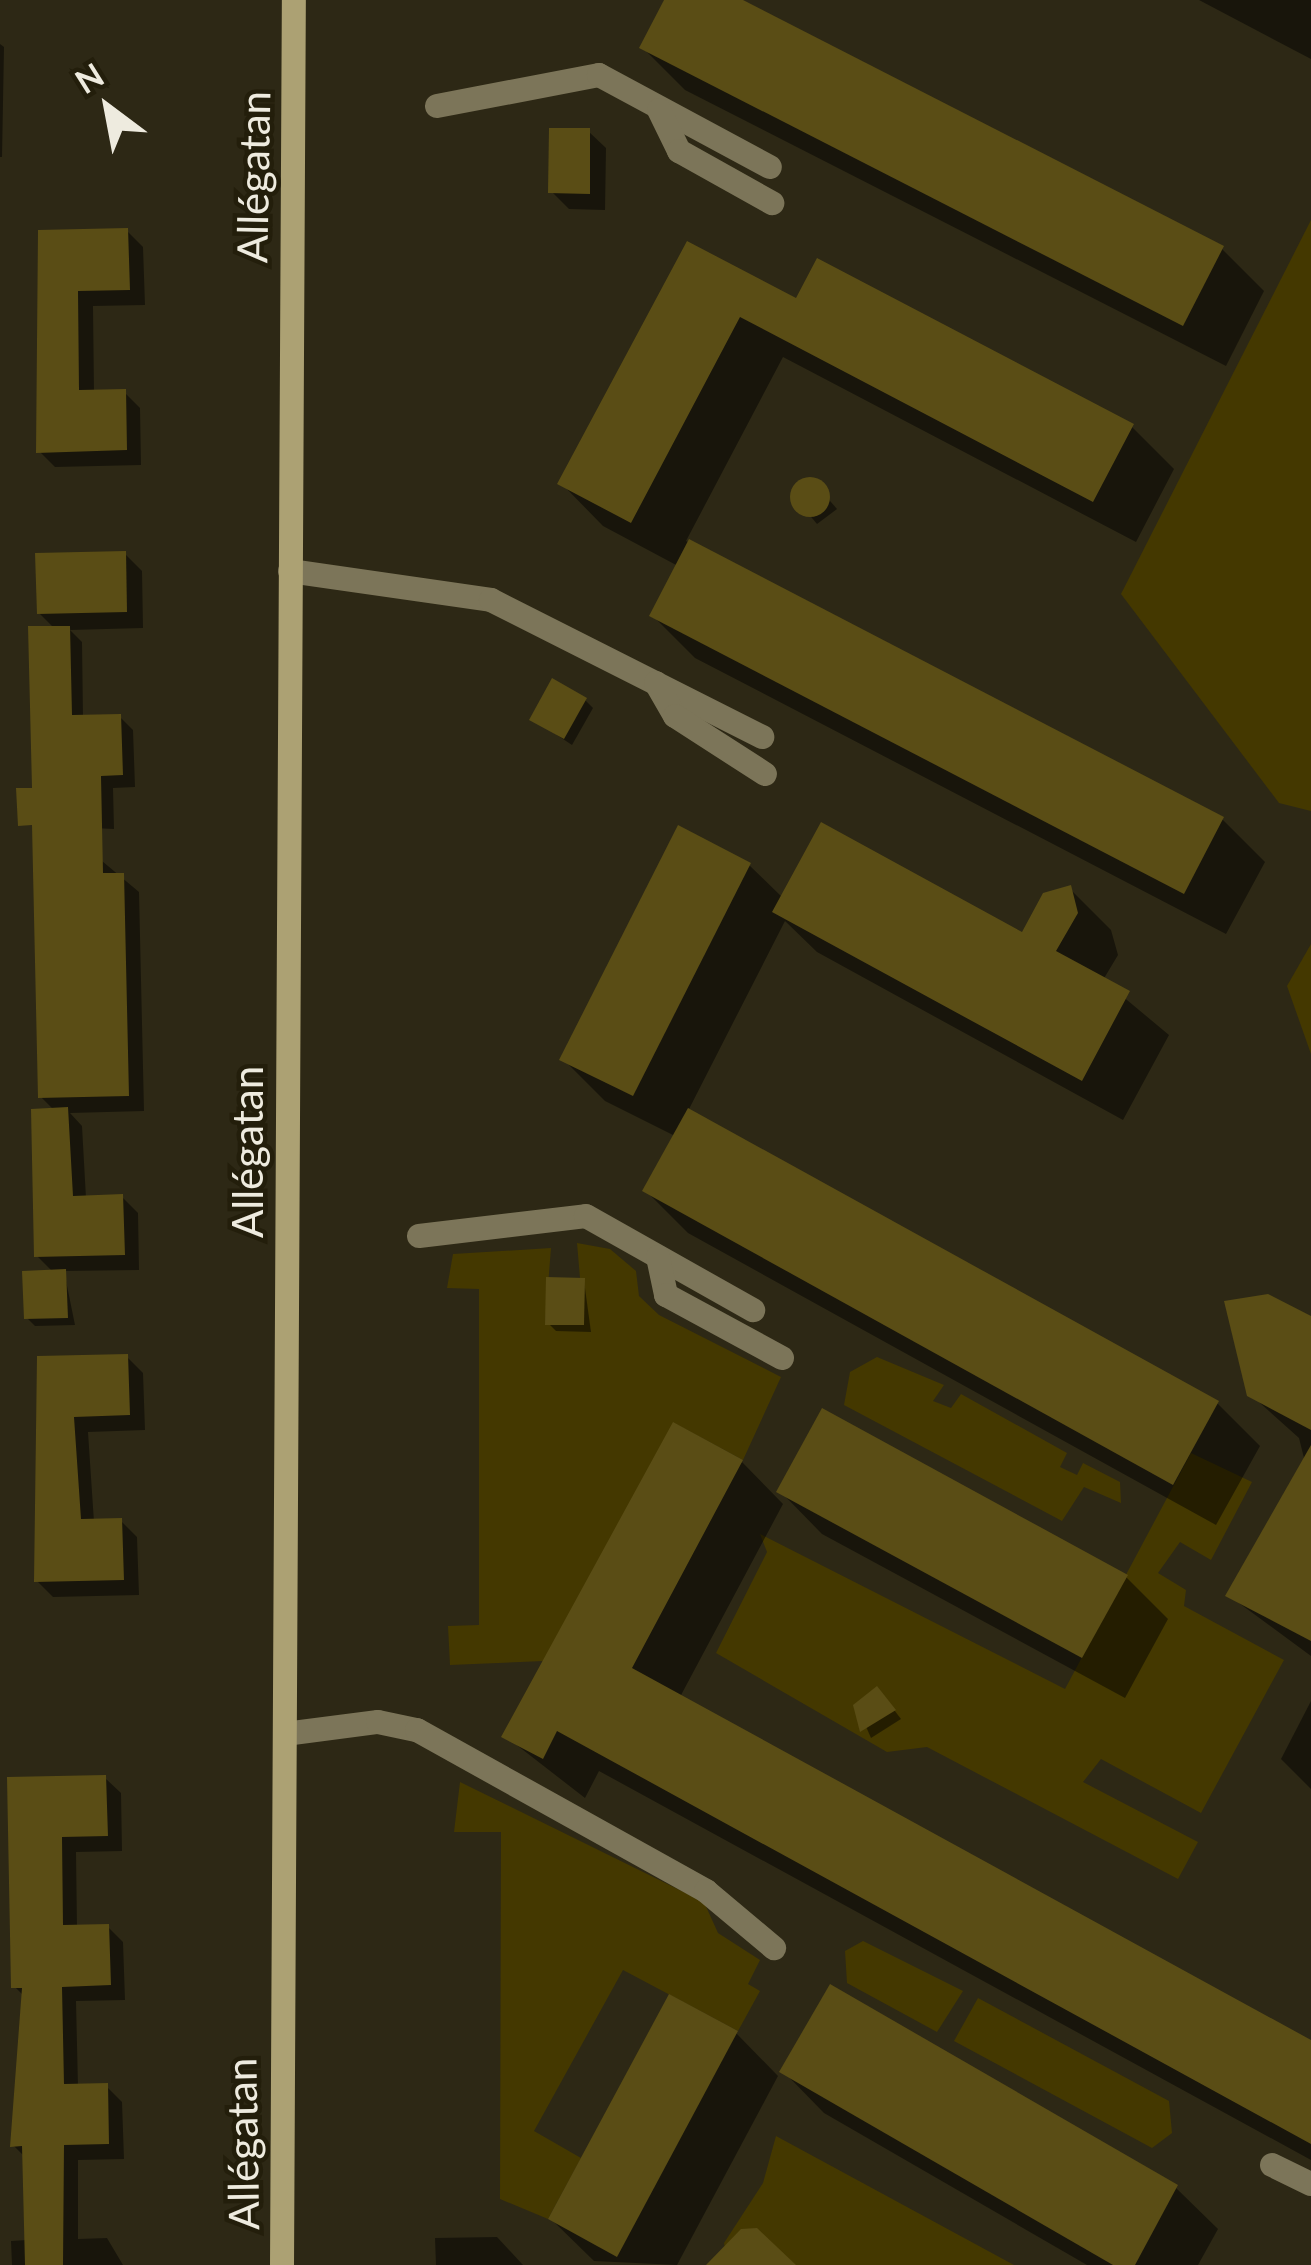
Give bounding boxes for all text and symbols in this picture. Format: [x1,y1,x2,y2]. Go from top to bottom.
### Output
north arrow [48,48,168,168]
text: N [68,54,110,101]
street label: Allégatan [226,90,280,264]
street label: Allégatan [222,1066,272,1238]
street label: Allégatan [215,2057,269,2231]

